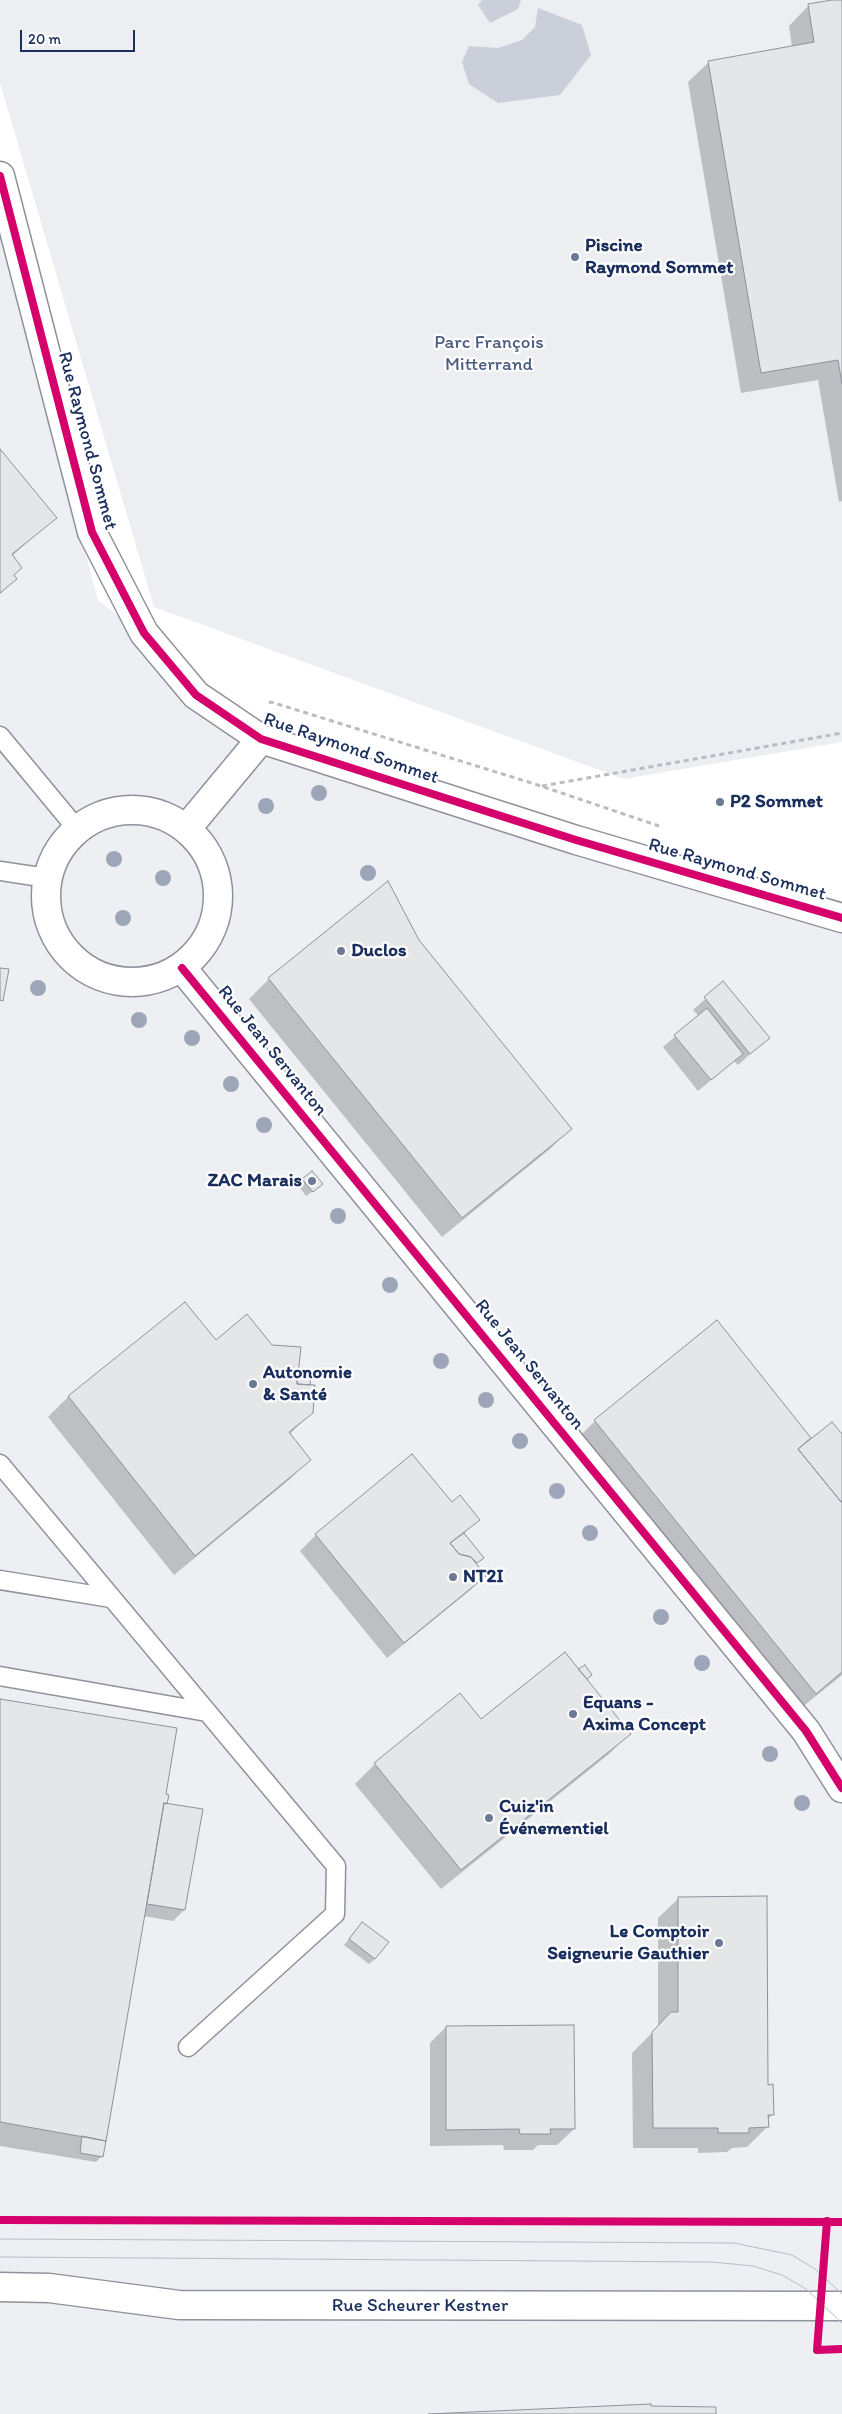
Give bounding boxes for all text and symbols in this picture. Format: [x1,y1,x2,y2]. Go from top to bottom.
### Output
scale bar [22,20,138,52]
text: 20 m [28,30,61,48]
place label: Piscine Raymond Sommet [585,235,733,279]
marker: Piscine Raymond Sommet [569,251,581,263]
park label: Parc François Mitterrand [434,332,544,376]
street label: Rue Raymond Sommet [52,349,122,533]
street label: Rue Raymond Sommet [260,708,442,790]
place label: P2 Sommet [730,791,823,813]
marker: P2 Sommet [714,796,726,808]
street label: Rue Raymond Sommet [646,834,828,906]
place label: Duclos [351,940,407,962]
marker: Duclos [335,945,347,957]
street label: Rue Jean Servanton [212,981,332,1121]
place label: ZAC Marais [208,1170,302,1192]
marker: ZAC Marais [306,1175,318,1187]
street label: Rue Jean Servanton [469,1295,589,1435]
place label: Autonomie & Santé [263,1362,352,1406]
marker: Autonomie & Santé [247,1378,259,1390]
place label: NT2I [463,1566,504,1588]
marker: NT2I [447,1571,459,1583]
place label: Equans - Axima Concept [583,1692,706,1736]
marker: Equans - Axima Concept [567,1708,579,1720]
place label: Cuiz'in Événementiel [499,1796,609,1840]
marker: Cuiz'in Événementiel [483,1812,495,1824]
place label: Le Comptoir Seigneurie Gauthier [547,1921,709,1965]
marker: Le Comptoir Seigneurie Gauthier [713,1937,725,1949]
street label: Rue Scheurer Kestner [332,2295,508,2317]

